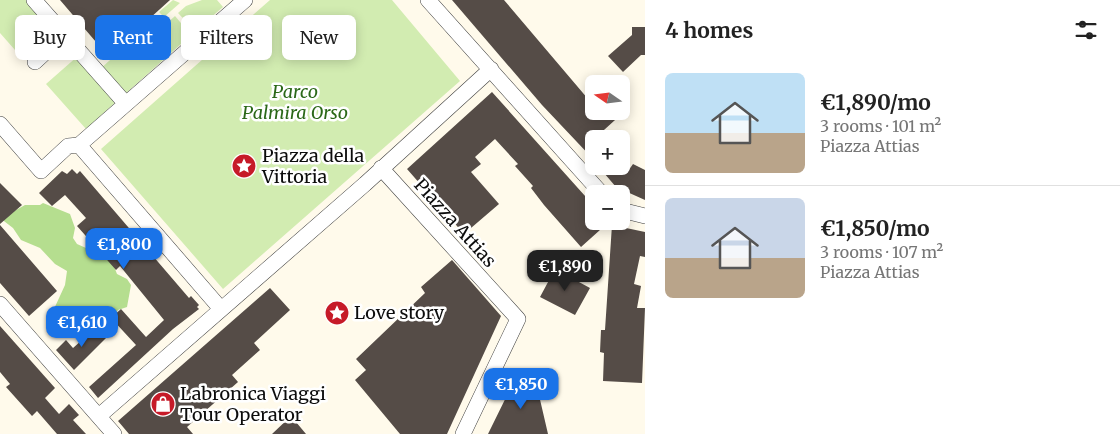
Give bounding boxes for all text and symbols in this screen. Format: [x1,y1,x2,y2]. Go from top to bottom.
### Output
chip: Buy [15,15,85,60]
chip: Rent [95,15,171,60]
chip: Filters [181,15,272,60]
chip: New [282,15,356,60]
icon: filters [1072,16,1100,44]
text: 4 homes [665,17,753,44]
north arrow [585,75,630,120]
map controls [585,75,630,230]
park label: Parco Palmira Orso [242,80,348,124]
text: €1,890/mo [820,89,931,116]
icon: home [705,93,765,153]
text: 3 rooms · 101 m² [820,116,941,136]
button: + [585,130,630,175]
text: Piazza Attias [820,136,920,156]
place label: Piazza della Vittoria [261,144,364,188]
place icon: Piazza della Vittoria [231,153,257,179]
street label: Piazza Attias [409,173,502,272]
button: − [585,185,630,230]
text: €1,850/mo [820,215,930,242]
icon: home [705,218,765,278]
pin: €1,800 [83,228,165,270]
text: €1,800 [97,234,152,254]
text: 3 rooms · 107 m² [820,242,943,262]
pin: €1,890 [524,250,606,292]
text: €1,890 [538,256,592,276]
text: Piazza Attias [820,262,920,282]
place icon: Love story [324,300,350,326]
place label: Love story [354,301,445,324]
pin: €1,610 [41,306,123,348]
text: €1,610 [57,312,107,332]
pin: €1,850 [480,368,562,410]
text: €1,850 [495,374,547,394]
place label: Labronica Viaggi Tour Operator [180,382,326,426]
shop icon: Labronica Viaggi Tour Operator [150,391,176,417]

